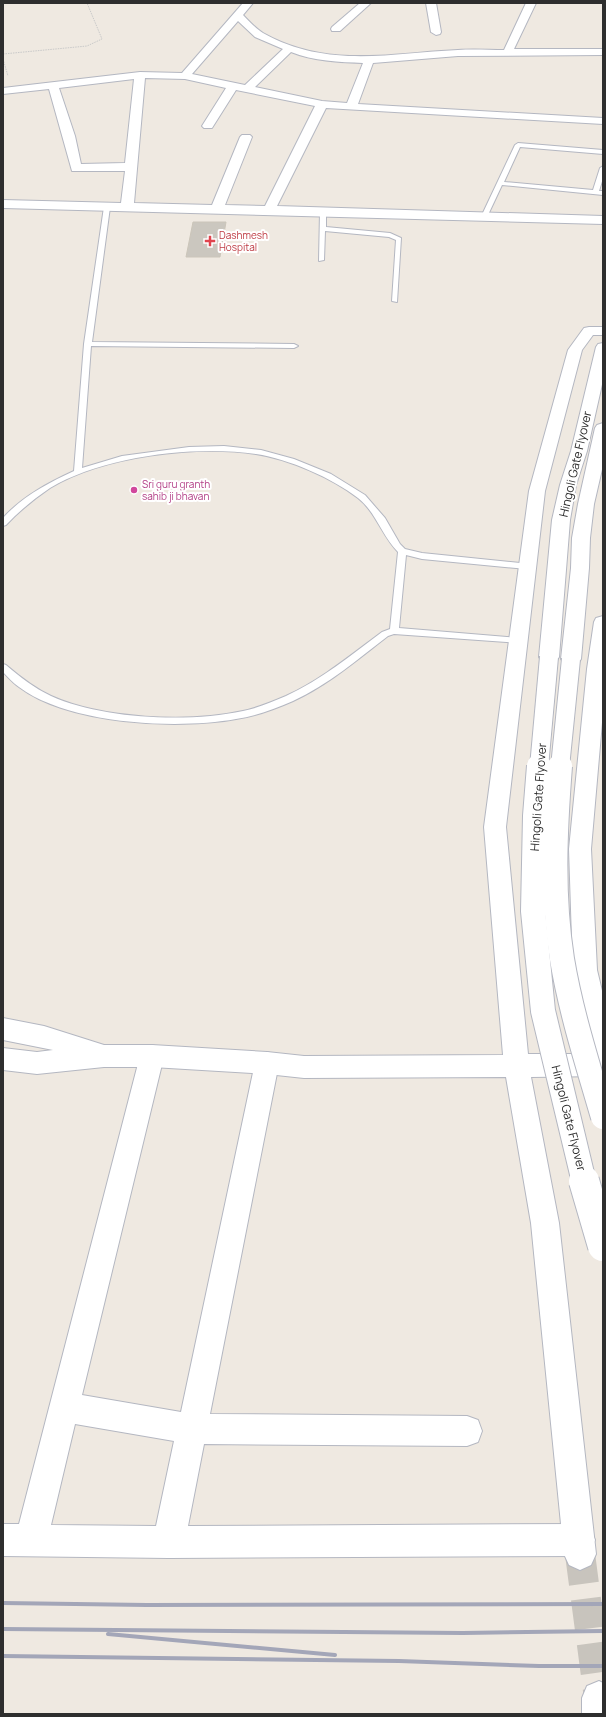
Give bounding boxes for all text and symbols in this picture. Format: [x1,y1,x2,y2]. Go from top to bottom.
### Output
place label: Dashmesh Hospital [219,228,268,254]
marker: Dashmesh Hospital [204,235,216,247]
street label: Hingoli Gate Flyover [555,409,596,519]
place label: Sri guru granth sahib ji bhavan [142,477,210,503]
marker: Sri guru granth sahib ji bhavan [129,485,139,495]
street label: Hingoli Gate Flyover [526,742,550,852]
street label: Hingoli Gate Flyover [548,1063,591,1173]

